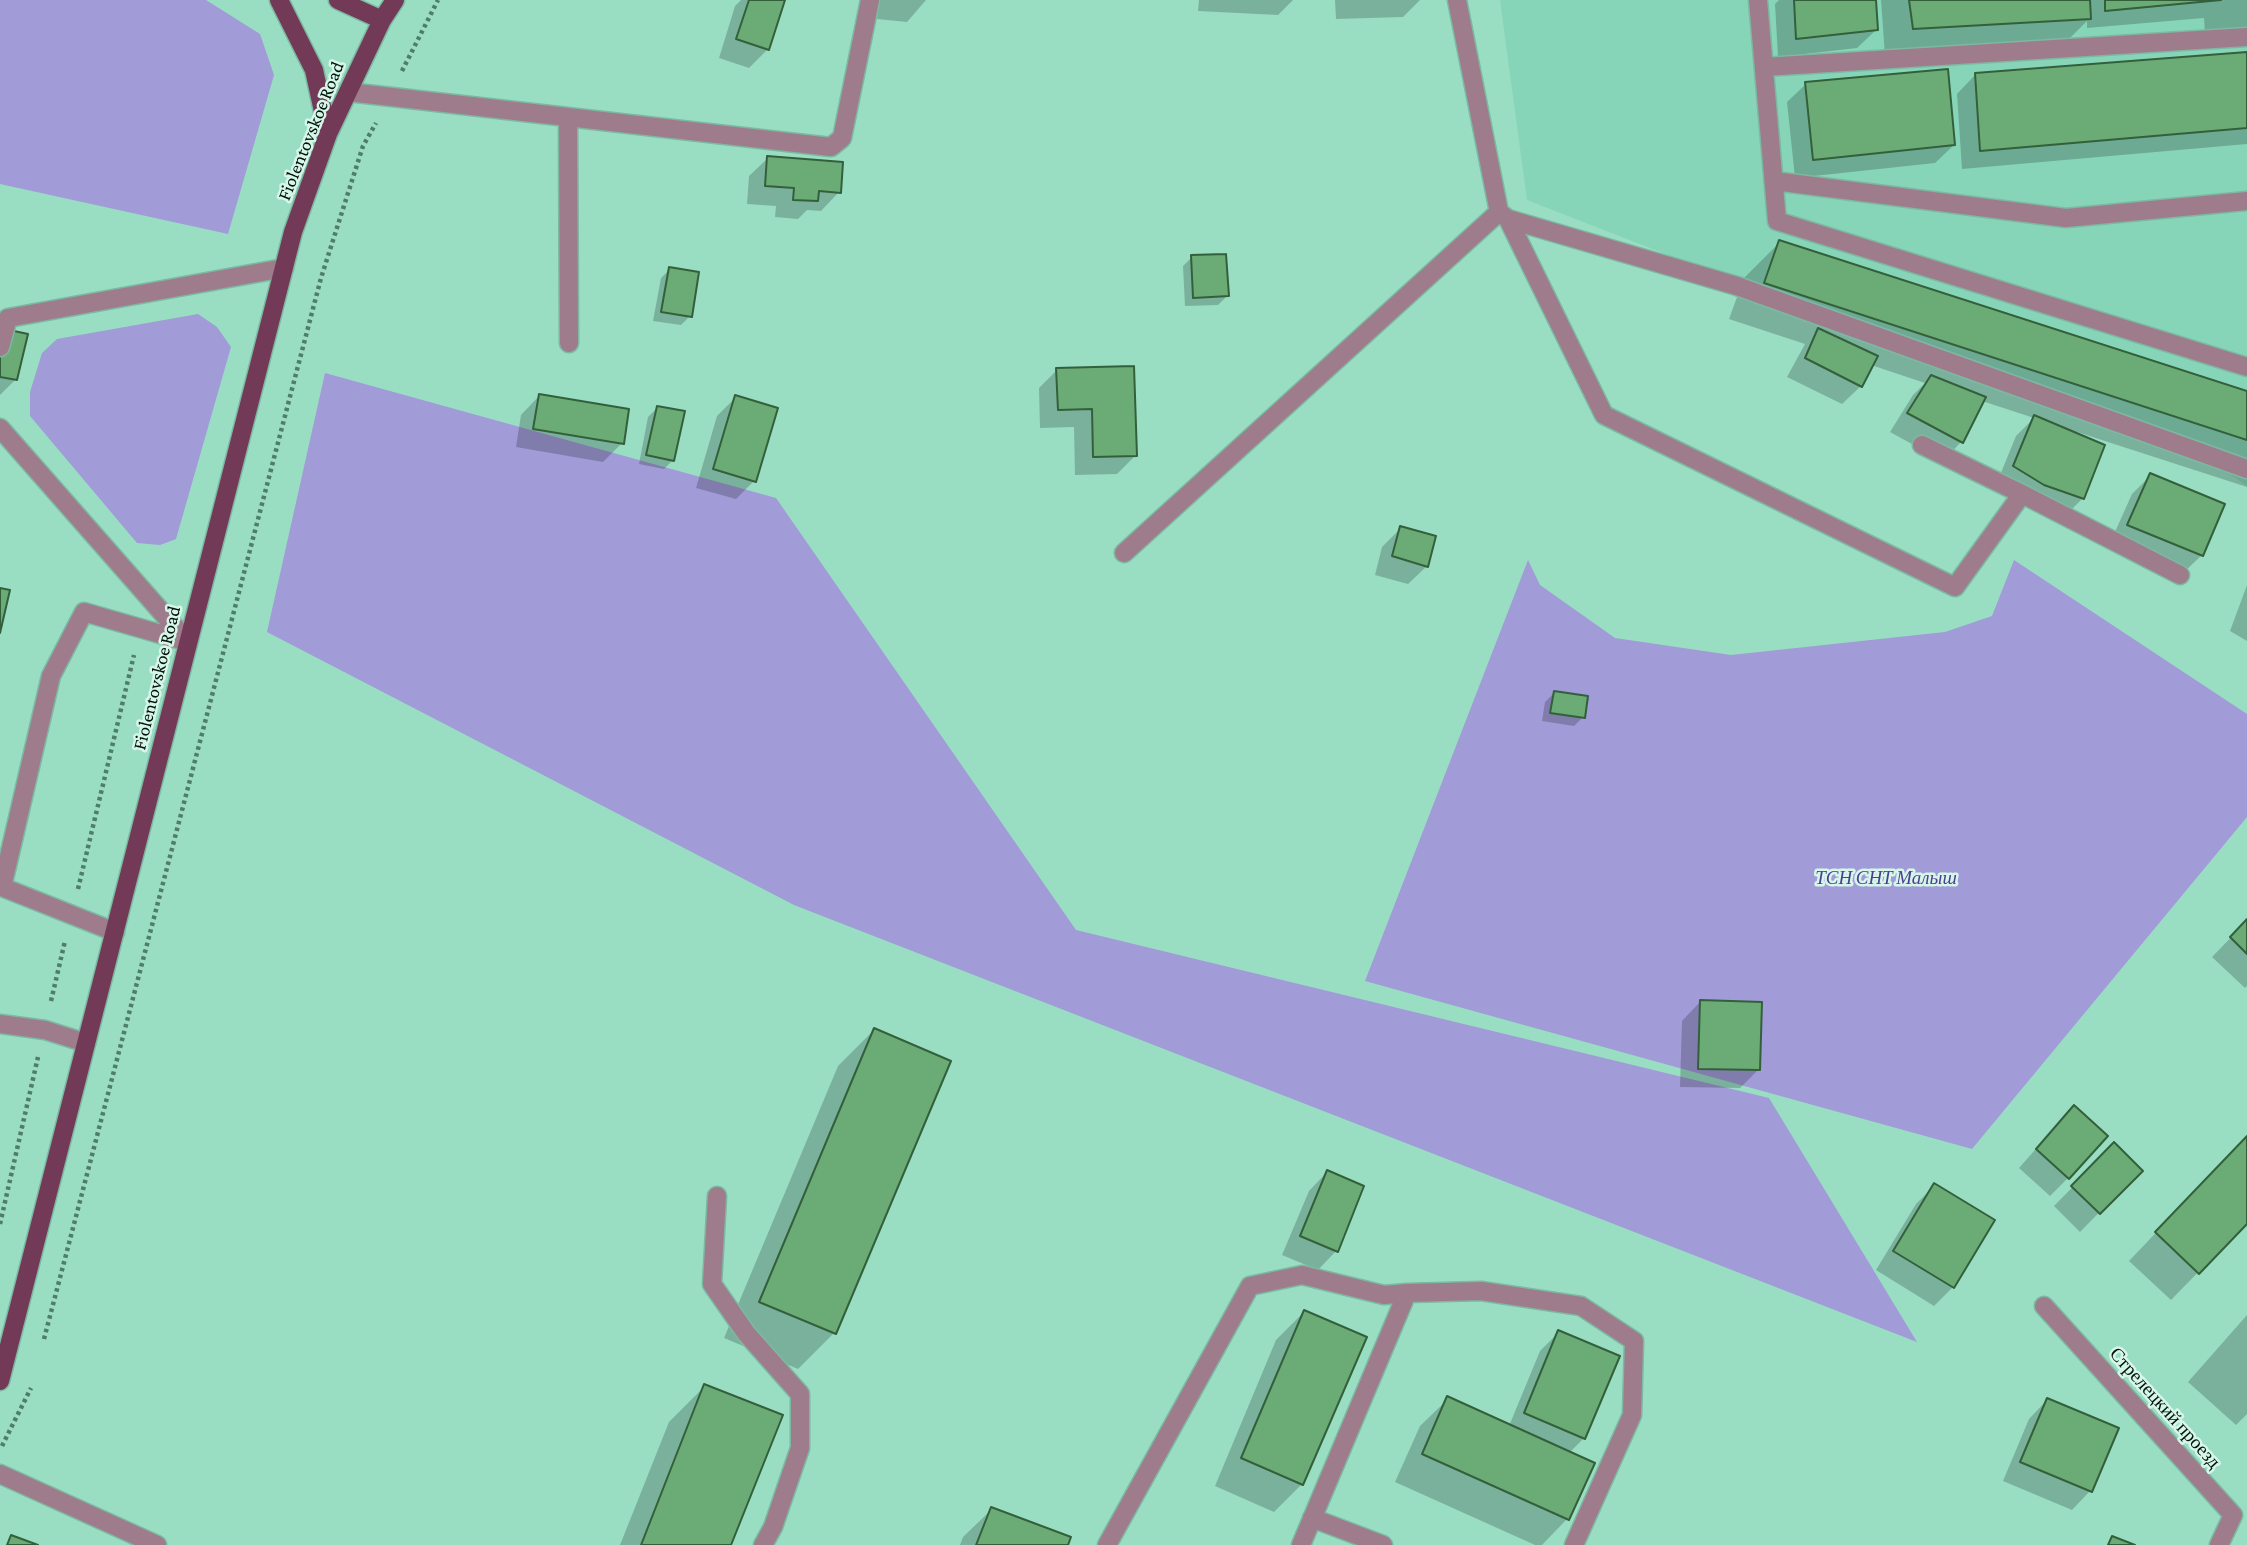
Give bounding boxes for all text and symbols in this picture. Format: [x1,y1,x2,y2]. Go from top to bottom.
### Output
street label: Fiolentovskoe Road [273,58,349,204]
street label: Fiolentovskoe Road [128,604,186,752]
park label: ТСН СНТ Малыш [1815,867,1957,889]
street label: Стрелецкий проезд [2105,1343,2225,1473]

